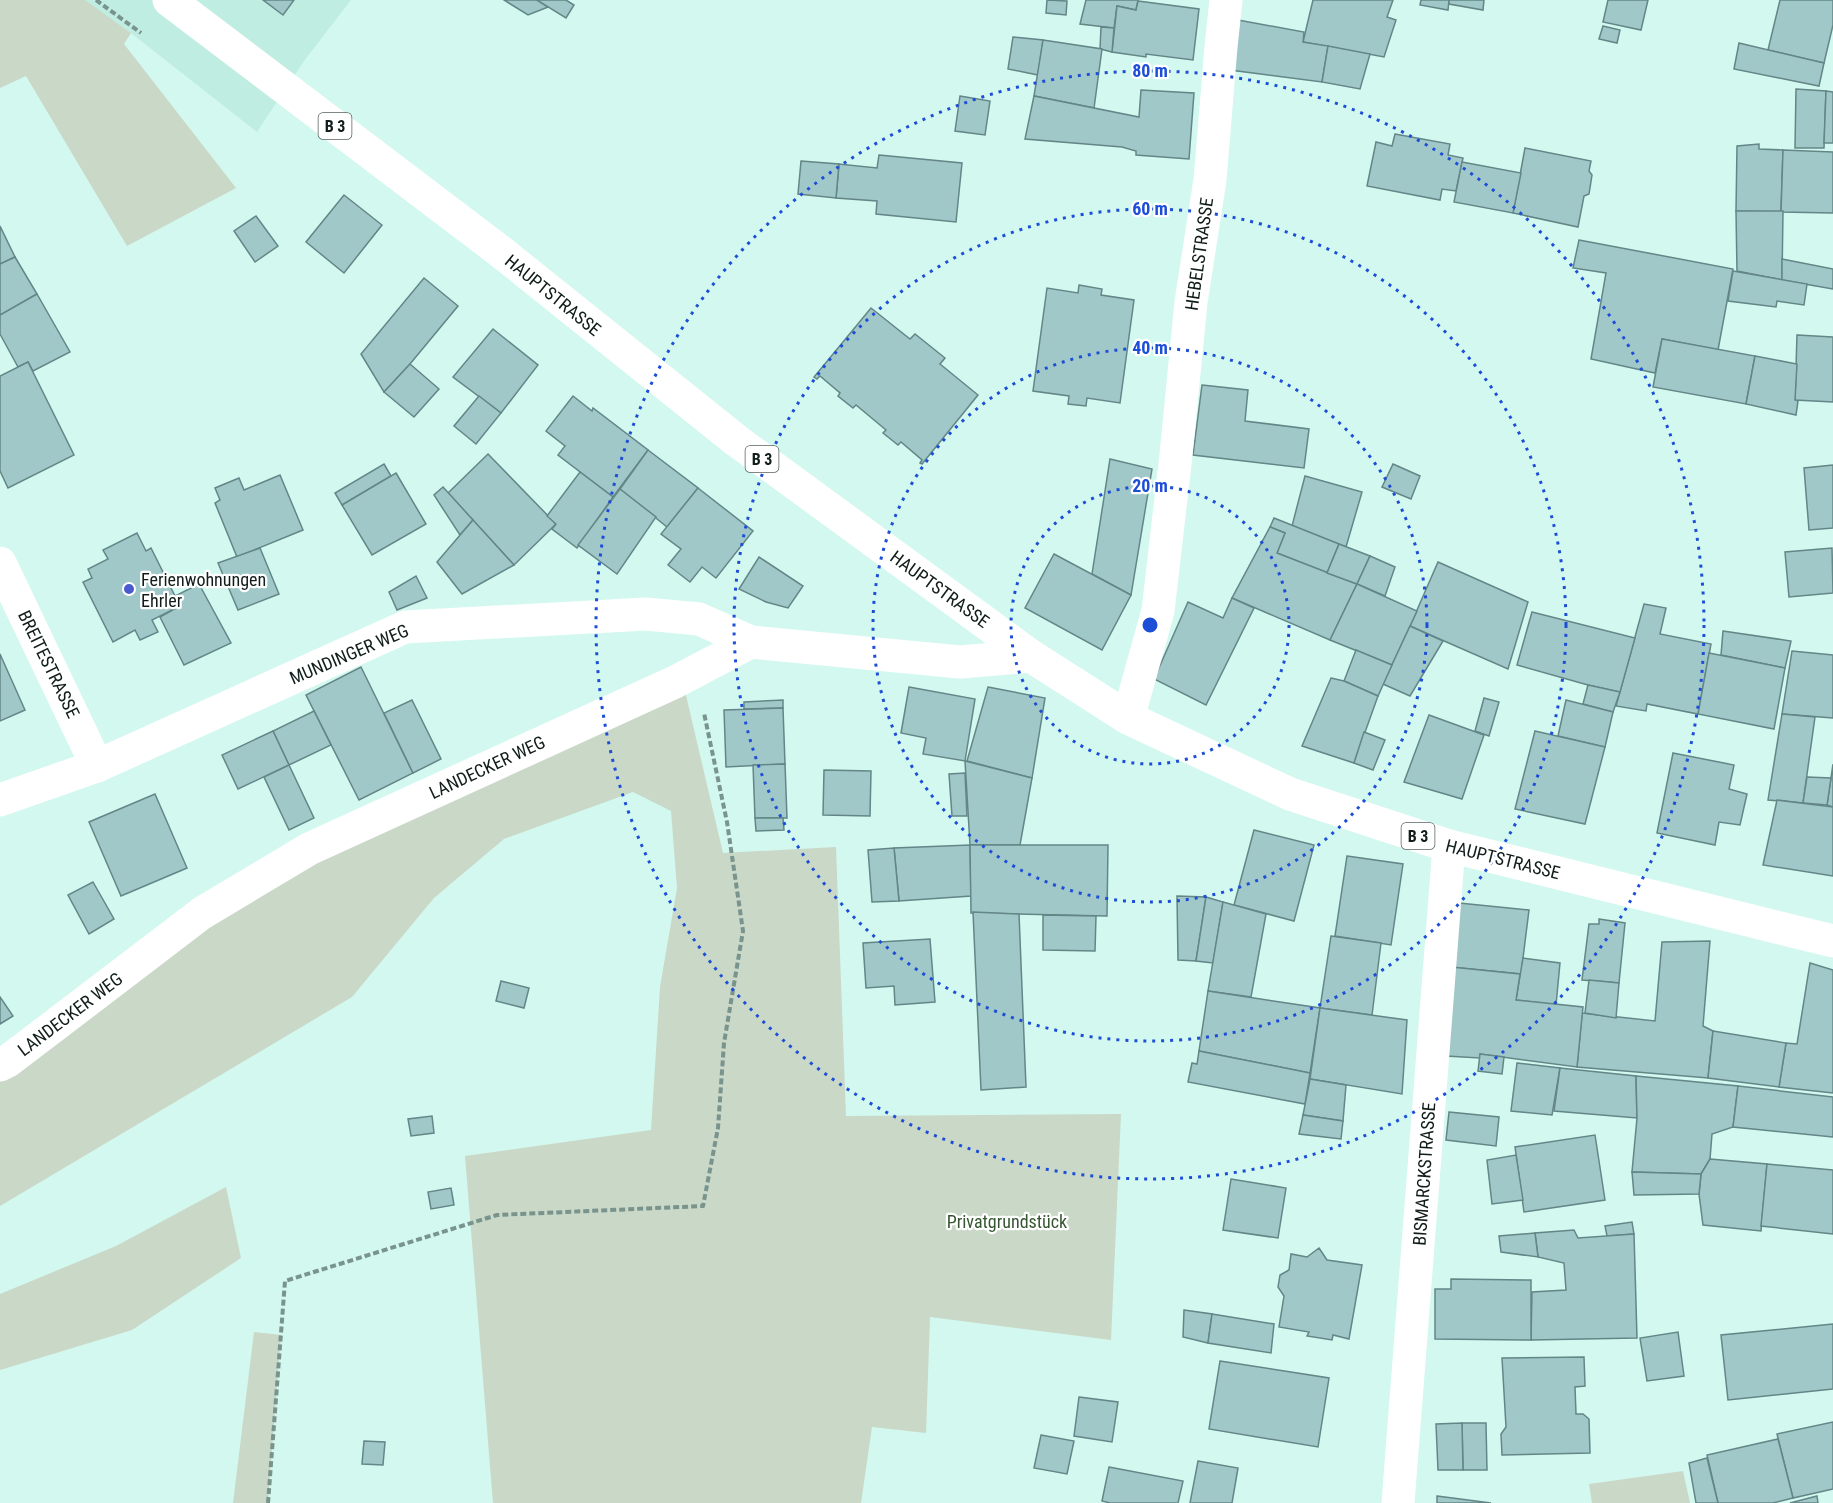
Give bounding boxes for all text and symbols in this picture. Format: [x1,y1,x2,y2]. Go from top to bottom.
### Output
text: 80 m [1132,60,1168,81]
road number: B 3 [318,113,352,139]
street label: HEBELSTRASSE [1181,196,1217,312]
text: 60 m [1132,198,1168,219]
street label: HAUPTSTRASSE [501,250,605,340]
text: 40 m [1132,337,1168,358]
road number: B 3 [746,446,778,472]
text: 20 m [1132,475,1168,496]
street label: HAUPTSTRASSE [886,546,994,632]
place label: Ferienwohnungen Ehrler [141,569,266,611]
marker: Ferienwohnungen Ehrler [122,582,136,596]
street label: BREITESTRASSE [14,607,84,721]
centre of rings [1140,615,1160,635]
street label: MUNDINGER WEG [286,619,412,689]
street label: LANDECKER WEG [426,731,548,803]
road number: B 3 [1402,823,1434,849]
street label: HAUPTSTRASSE [1444,835,1562,883]
street label: LANDECKER WEG [14,968,126,1060]
street label: BISMARCKSTRASSE [1409,1102,1439,1246]
park label: Privatgrundstück [947,1211,1067,1232]

